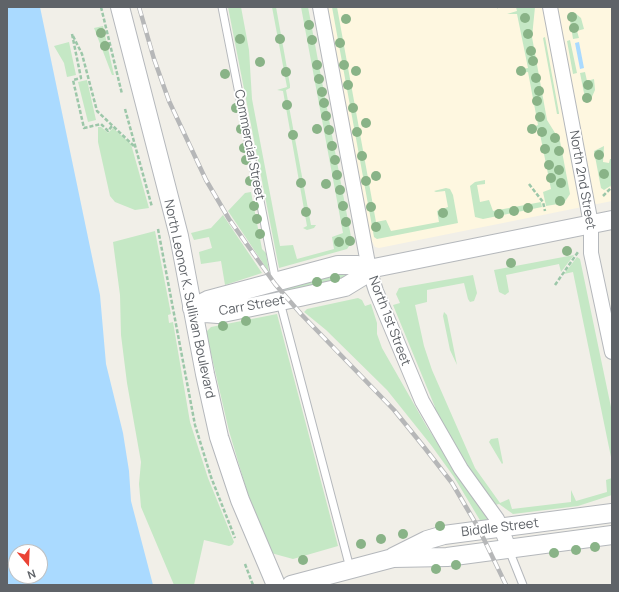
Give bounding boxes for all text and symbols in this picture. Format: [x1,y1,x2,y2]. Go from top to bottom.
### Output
street label: Commercial Street [231,88,267,202]
street label: North 2nd Street [566,129,598,231]
street label: North Leonor K. Sullivan Boulevard [160,198,218,400]
street label: North 1st Street [365,274,413,368]
street label: Carr Street [218,293,286,319]
street label: Biddle Street [460,516,540,540]
north arrow [8,544,48,584]
text: N [26,566,38,583]

